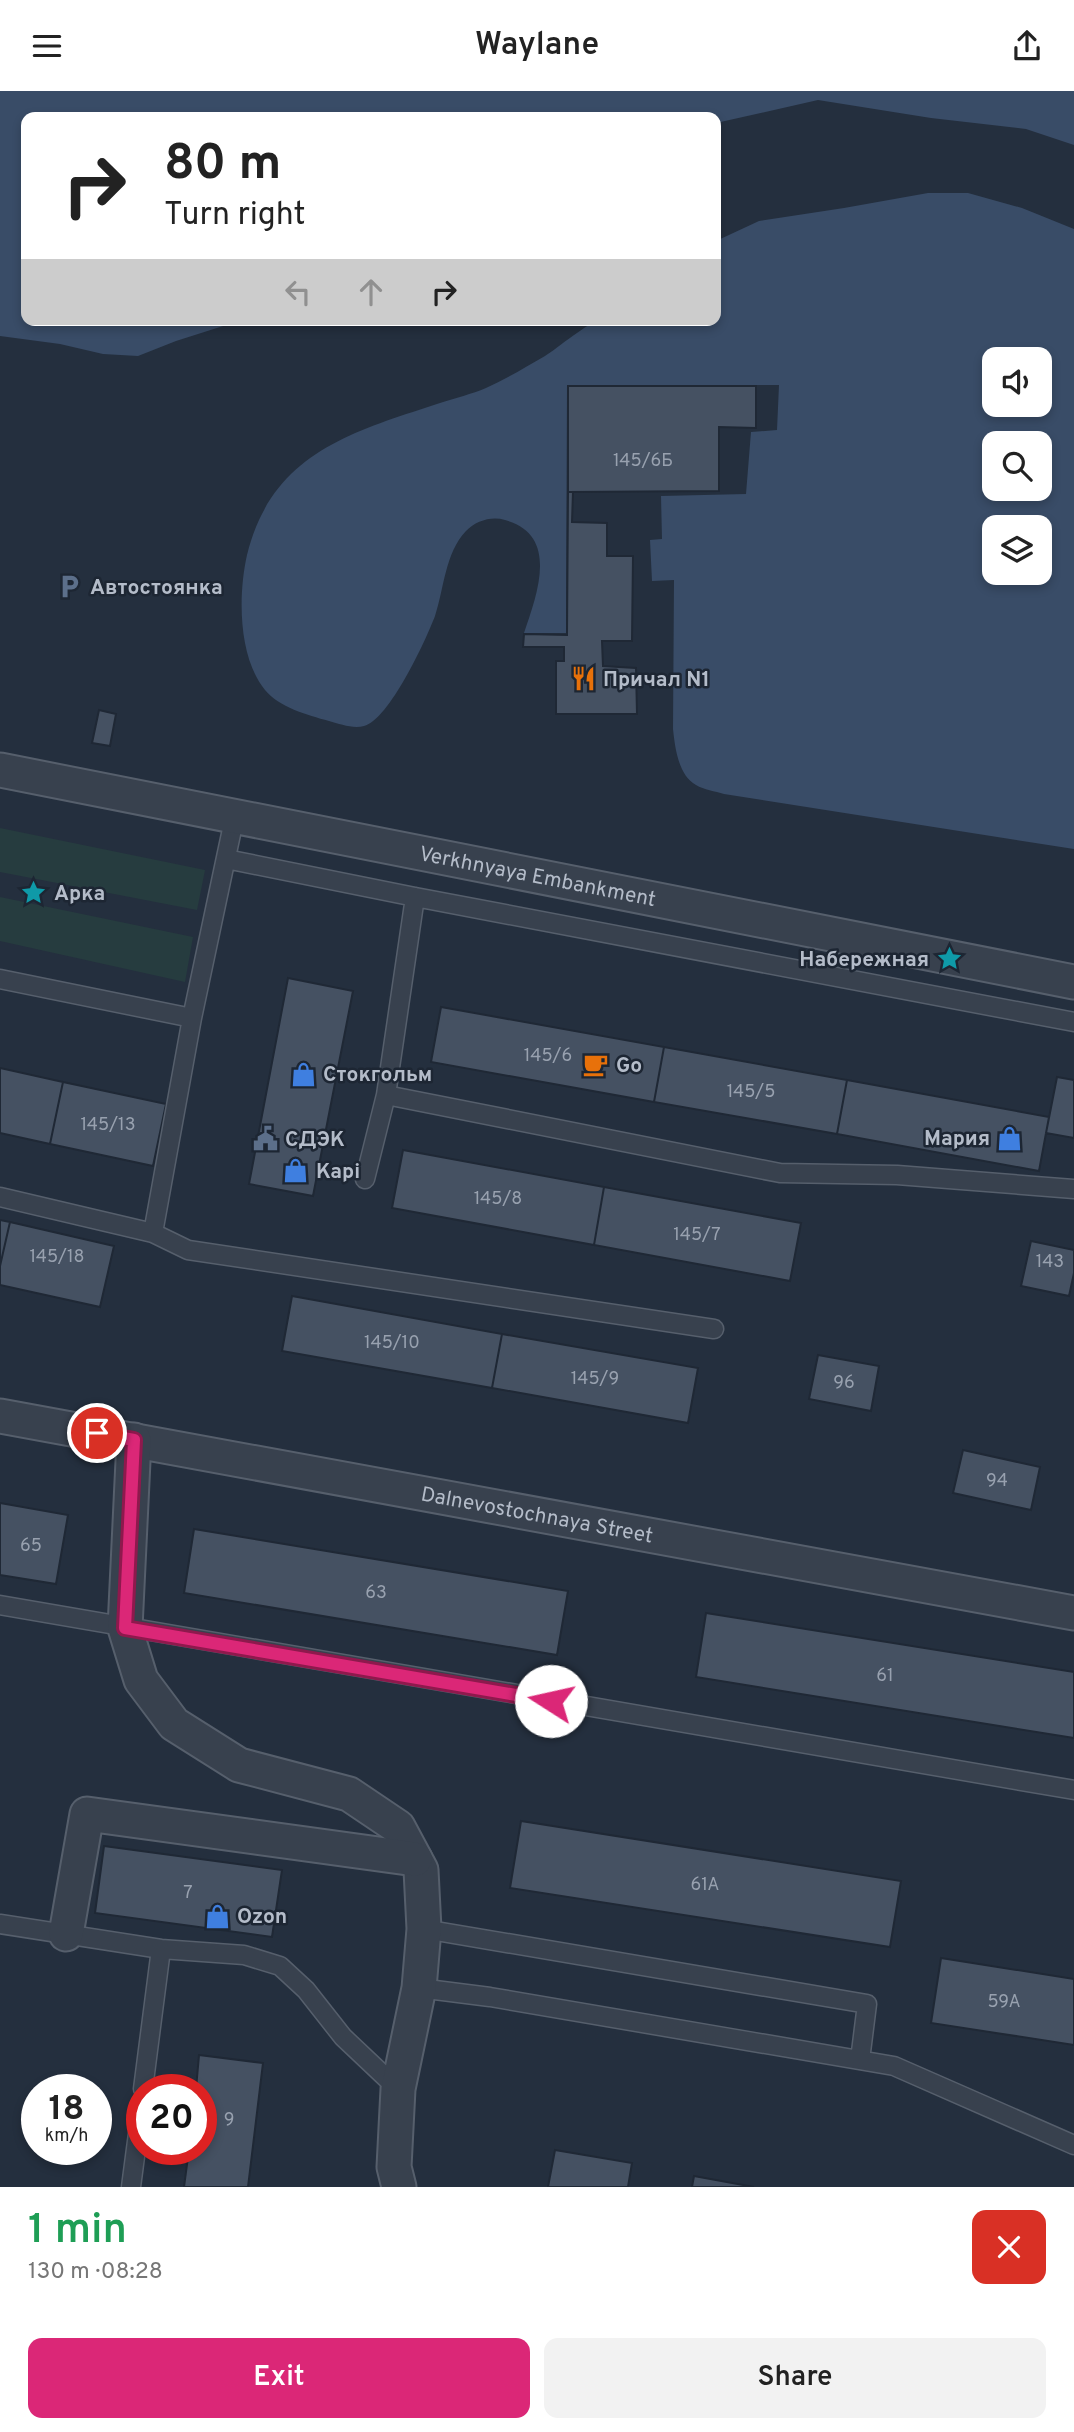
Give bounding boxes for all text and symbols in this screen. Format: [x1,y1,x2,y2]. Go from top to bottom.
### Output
text: Waylane [475,26,599,66]
icon: menu [28,27,66,65]
icon: share [1008,27,1046,65]
text: 80 m [164,135,281,197]
icon: right [49,140,140,231]
text: Turn right [164,196,306,236]
icon: left [279,273,317,311]
icon: ahead [352,273,390,311]
icon: right [425,273,463,311]
map controls [982,347,1052,585]
button: sound [982,347,1052,417]
button: search [982,431,1052,501]
house number: 145/6Б [613,450,673,473]
button: layers [982,515,1052,585]
parking icon: Автостоянка [56,573,84,601]
place label: Автостоянка [90,575,223,602]
restaurant icon: Причал N1 [569,665,597,693]
place label: Причал N1 [603,667,710,694]
street label: Verkhnyaya Embankment [417,841,658,914]
place icon: Арка [20,879,48,907]
place label: Арка [54,881,105,908]
place icon: Набережная [935,945,963,973]
place label: Набережная [799,947,929,974]
house number: 145/6 [524,1045,572,1068]
cafe icon: Go [582,1051,610,1079]
place label: Go [616,1053,642,1080]
shop icon: Стокгольм [289,1060,317,1088]
place label: Стокгольм [323,1062,432,1089]
house number: 145/5 [727,1081,775,1104]
house number: 145/13 [80,1114,136,1137]
shop icon: Мария [996,1124,1024,1152]
public building icon: СДЭК [251,1125,279,1153]
place label: Мария [924,1126,990,1153]
place label: СДЭК [285,1127,345,1154]
shop icon: Kapi [282,1157,310,1185]
place label: Kapi [316,1159,360,1186]
house number: 145/8 [474,1188,522,1211]
house number: 145/7 [673,1224,721,1247]
house number: 145/18 [29,1246,85,1269]
house number: 143 [1036,1251,1064,1274]
house number: 145/10 [364,1332,420,1355]
house number: 145/9 [571,1368,619,1391]
house number: 96 [833,1372,855,1395]
pin [67,1403,127,1463]
icon: arrive [78,1414,116,1452]
house number: 94 [986,1470,1008,1493]
street label: Dalnevostochnaya Street [419,1481,655,1550]
house number: 65 [20,1535,42,1558]
house number: 63 [365,1582,387,1605]
position arrow [514,1664,588,1738]
house number: 61 [876,1665,894,1688]
house number: 61А [690,1874,720,1897]
house number: 7 [183,1882,193,1905]
shop icon: Ozon [203,1902,231,1930]
place label: Ozon [237,1904,287,1931]
house number: 59А [987,1991,1021,2014]
speed limit sign: 20 [126,2074,217,2165]
text: 18 [48,2088,85,2132]
house number: 9 [224,2109,234,2132]
text: km/h [45,2125,88,2148]
text: 1 min [28,2205,127,2258]
button: close [972,2210,1046,2284]
text: 130 m · 08:28 [28,2258,163,2287]
button: Exit [28,2338,530,2418]
button: Share [544,2338,1046,2418]

